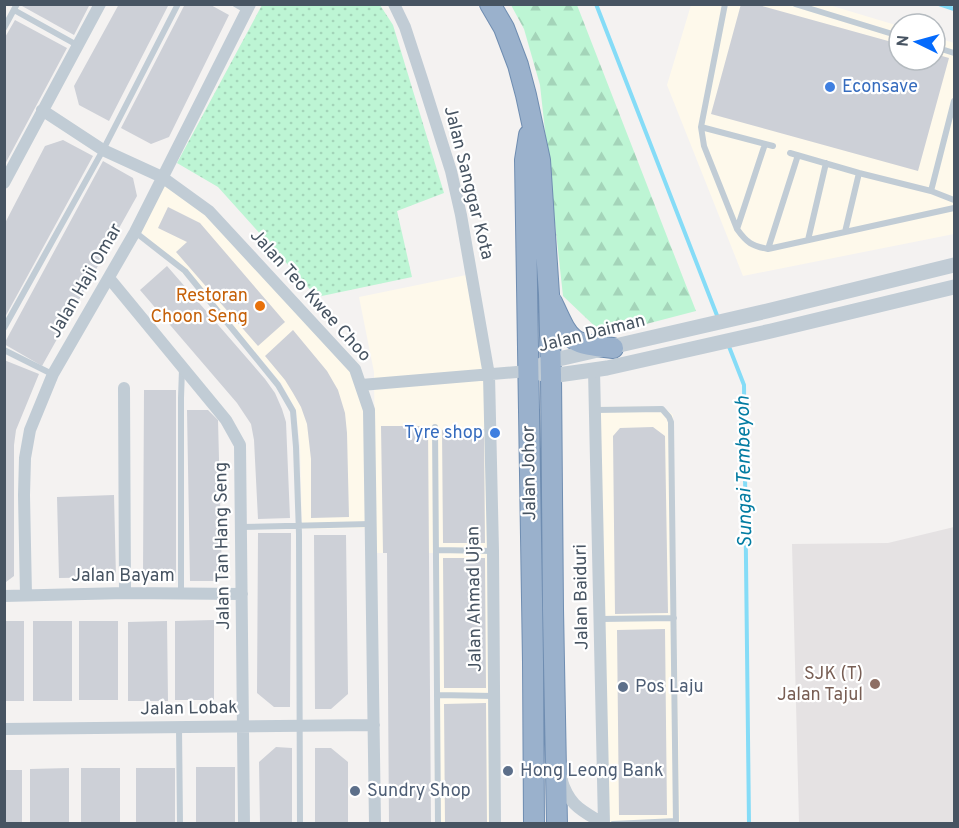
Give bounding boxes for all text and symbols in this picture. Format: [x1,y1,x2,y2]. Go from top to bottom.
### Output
north arrow [887,12,947,72]
text: N [894,34,915,47]
place label: Econsave [842,76,918,99]
marker: Econsave [823,80,837,94]
street label: Jalan Sanggar Kota [438,104,498,262]
street label: Jalan Haji Omar [44,219,128,343]
street label: Jalan Teo Kwee Choo [244,225,376,367]
place label: Restoran Choon Seng [150,285,248,329]
marker: Restoran Choon Seng [253,299,267,313]
street label: Jalan Daiman [536,310,648,358]
water label: Sungai Tembeyoh [731,396,759,548]
place label: Tyre shop [404,422,483,445]
street label: Jalan Johor [518,425,542,521]
marker: Tyre shop [488,426,502,440]
street label: Jalan Tan Hang Seng [210,462,236,630]
street label: Jalan Ahmad Ujan [462,526,488,672]
street label: Jalan Baiduri [570,544,594,650]
street label: Jalan Bayam [71,565,175,588]
place label: SJK (T) Jalan Tajul [777,663,863,707]
place label: Pos Laju [635,676,704,699]
marker: SJK (T) Jalan Tajul [868,677,882,691]
marker: Pos Laju [616,680,630,694]
street label: Jalan Lobak [140,697,238,721]
place label: Hong Leong Bank [520,760,664,783]
marker: Hong Leong Bank [501,764,515,778]
place label: Sundry Shop [367,780,471,803]
marker: Sundry Shop [348,784,362,798]

